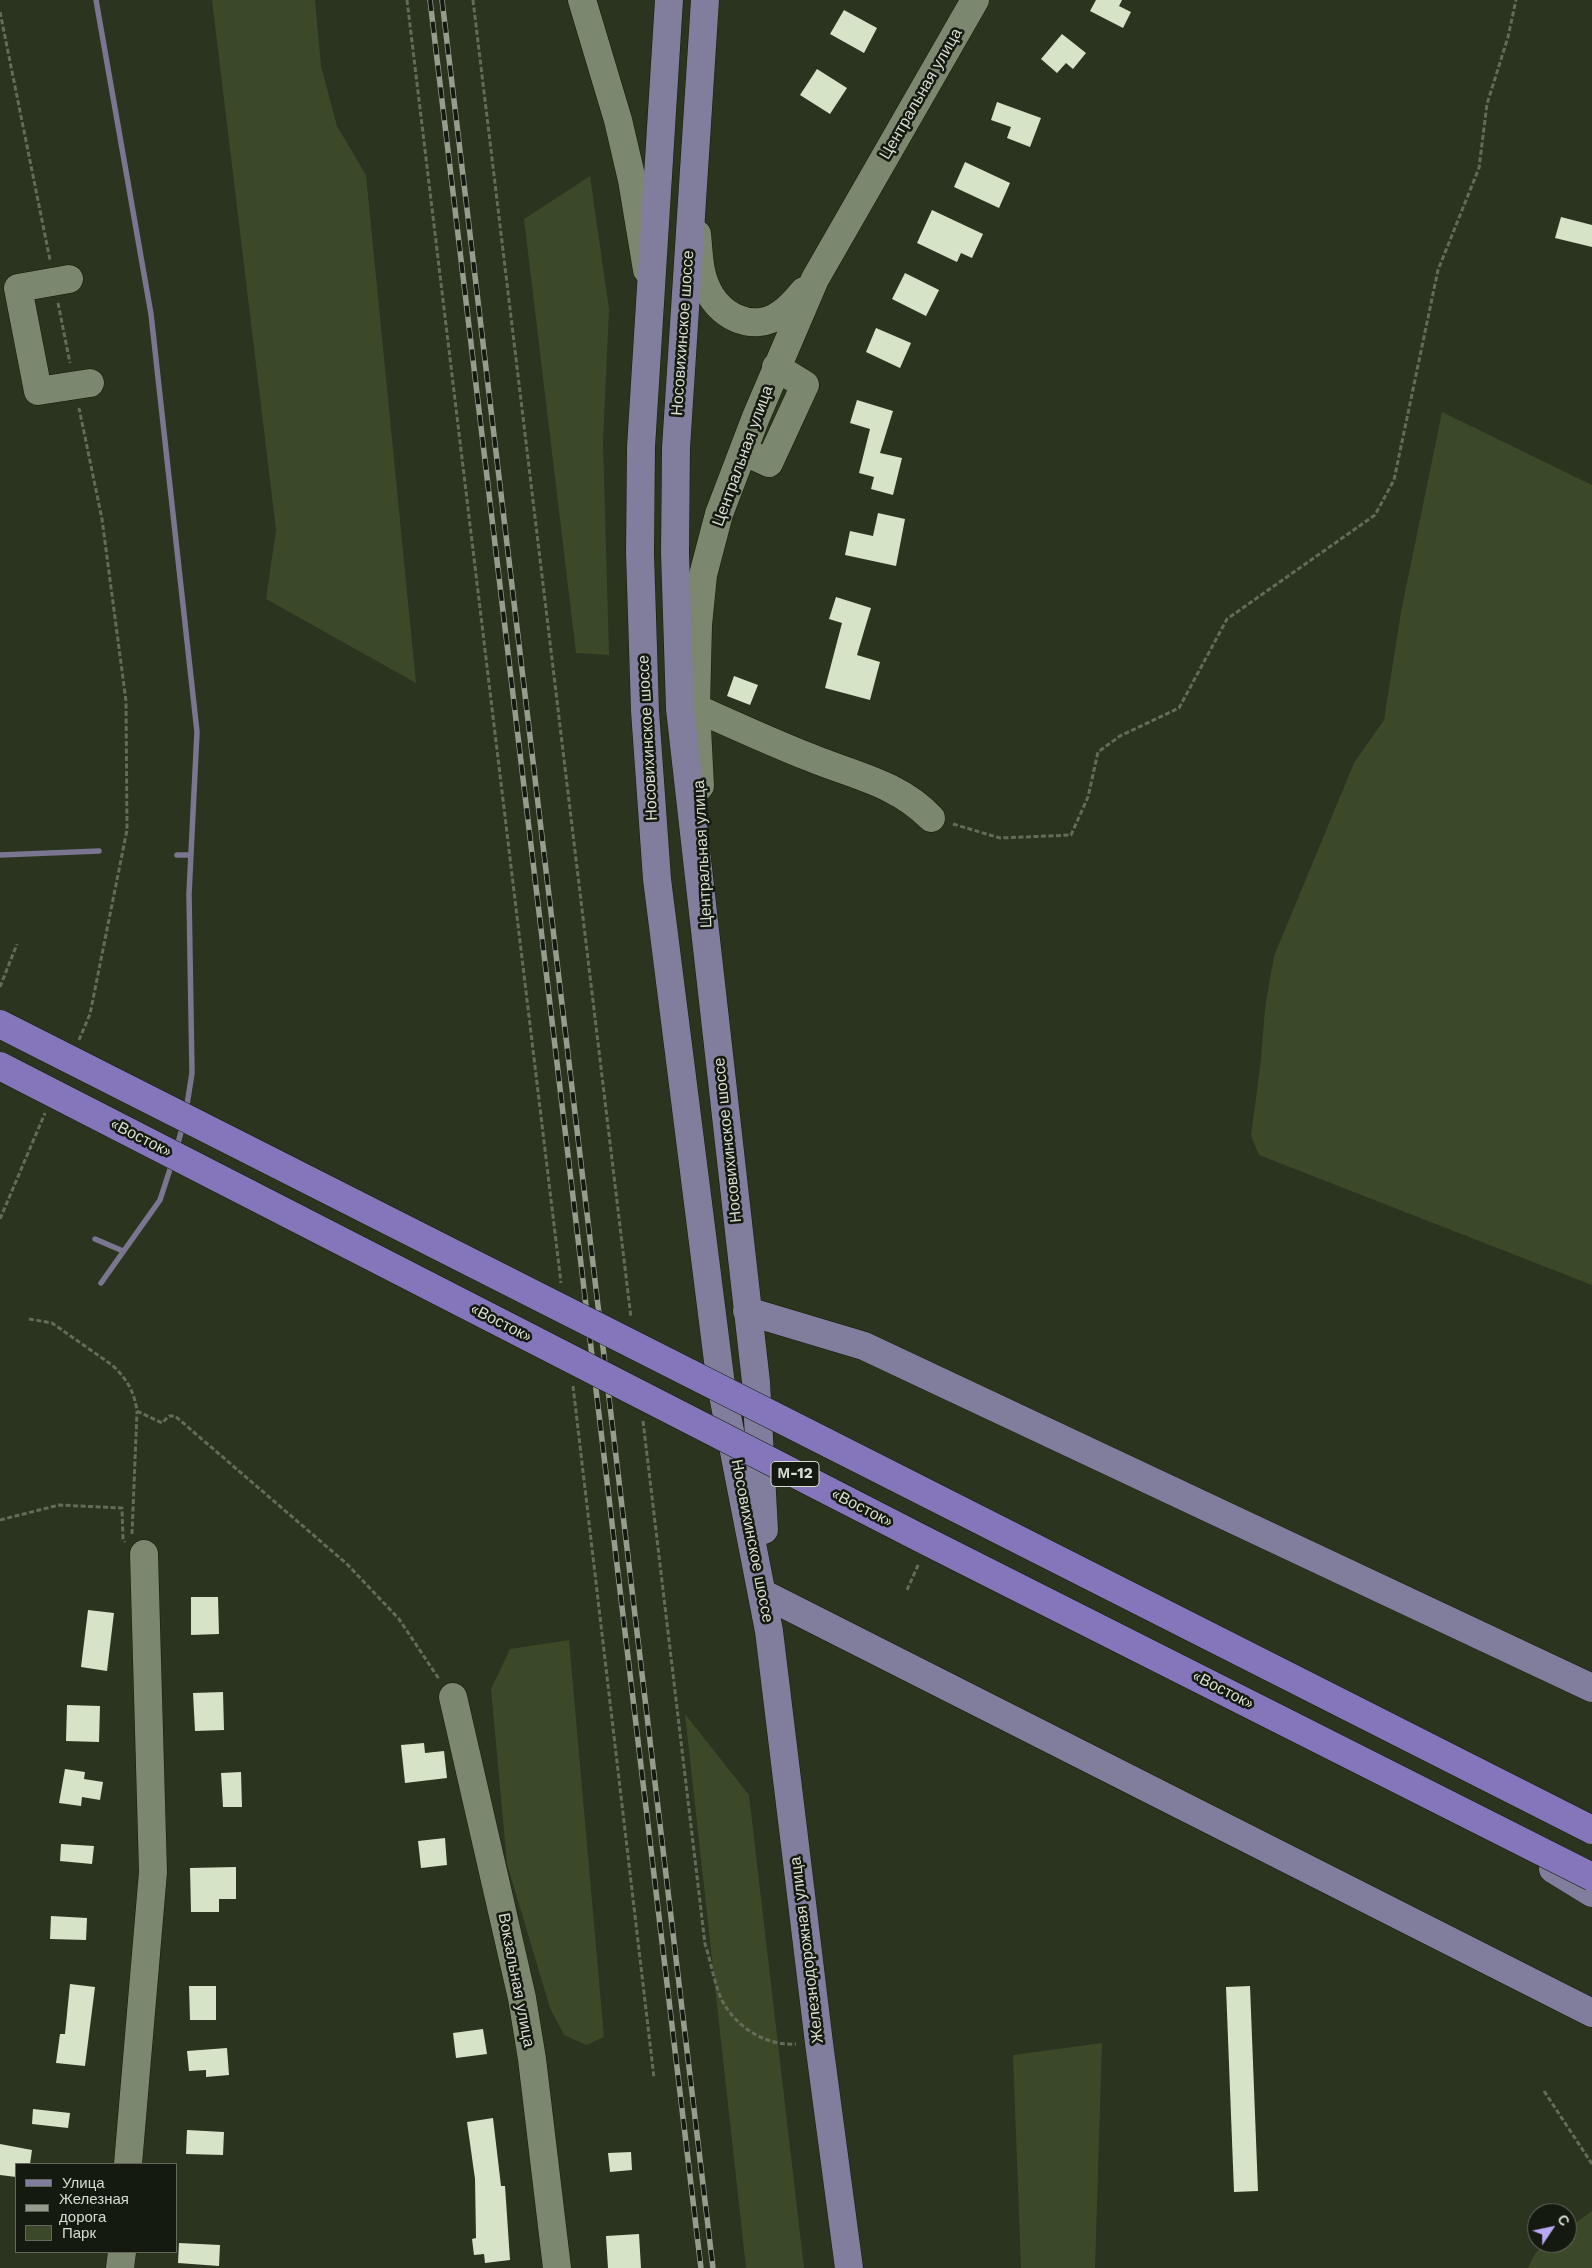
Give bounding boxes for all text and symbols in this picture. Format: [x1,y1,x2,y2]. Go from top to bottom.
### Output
street label: Центральная улица [876,25,966,163]
street label: Носовихинское шоссе [668,250,698,416]
street label: Центральная улица [709,383,777,529]
street label: Носовихинское шоссе [634,655,662,821]
street label: Центральная улица [690,779,716,929]
street label: Носовихинское шоссе [710,1057,746,1223]
street label: «Восток» [107,1114,175,1162]
street label: «Восток» [467,1299,535,1347]
street label: Носовихинское шоссе [727,1458,777,1624]
road number: М-12 [771,1462,819,1486]
street label: «Восток» [828,1484,896,1532]
street label: «Восток» [1189,1666,1257,1714]
street label: Железнодорожная улица [786,1856,828,2044]
street label: Вокзальная улица [494,1911,538,2049]
legend [15,2163,178,2253]
text: Улица [62,2174,105,2192]
text: Железная дорога [59,2190,129,2226]
north arrow [1527,2203,1577,2253]
text: С [1554,2212,1573,2229]
text: Парк [62,2224,96,2242]

